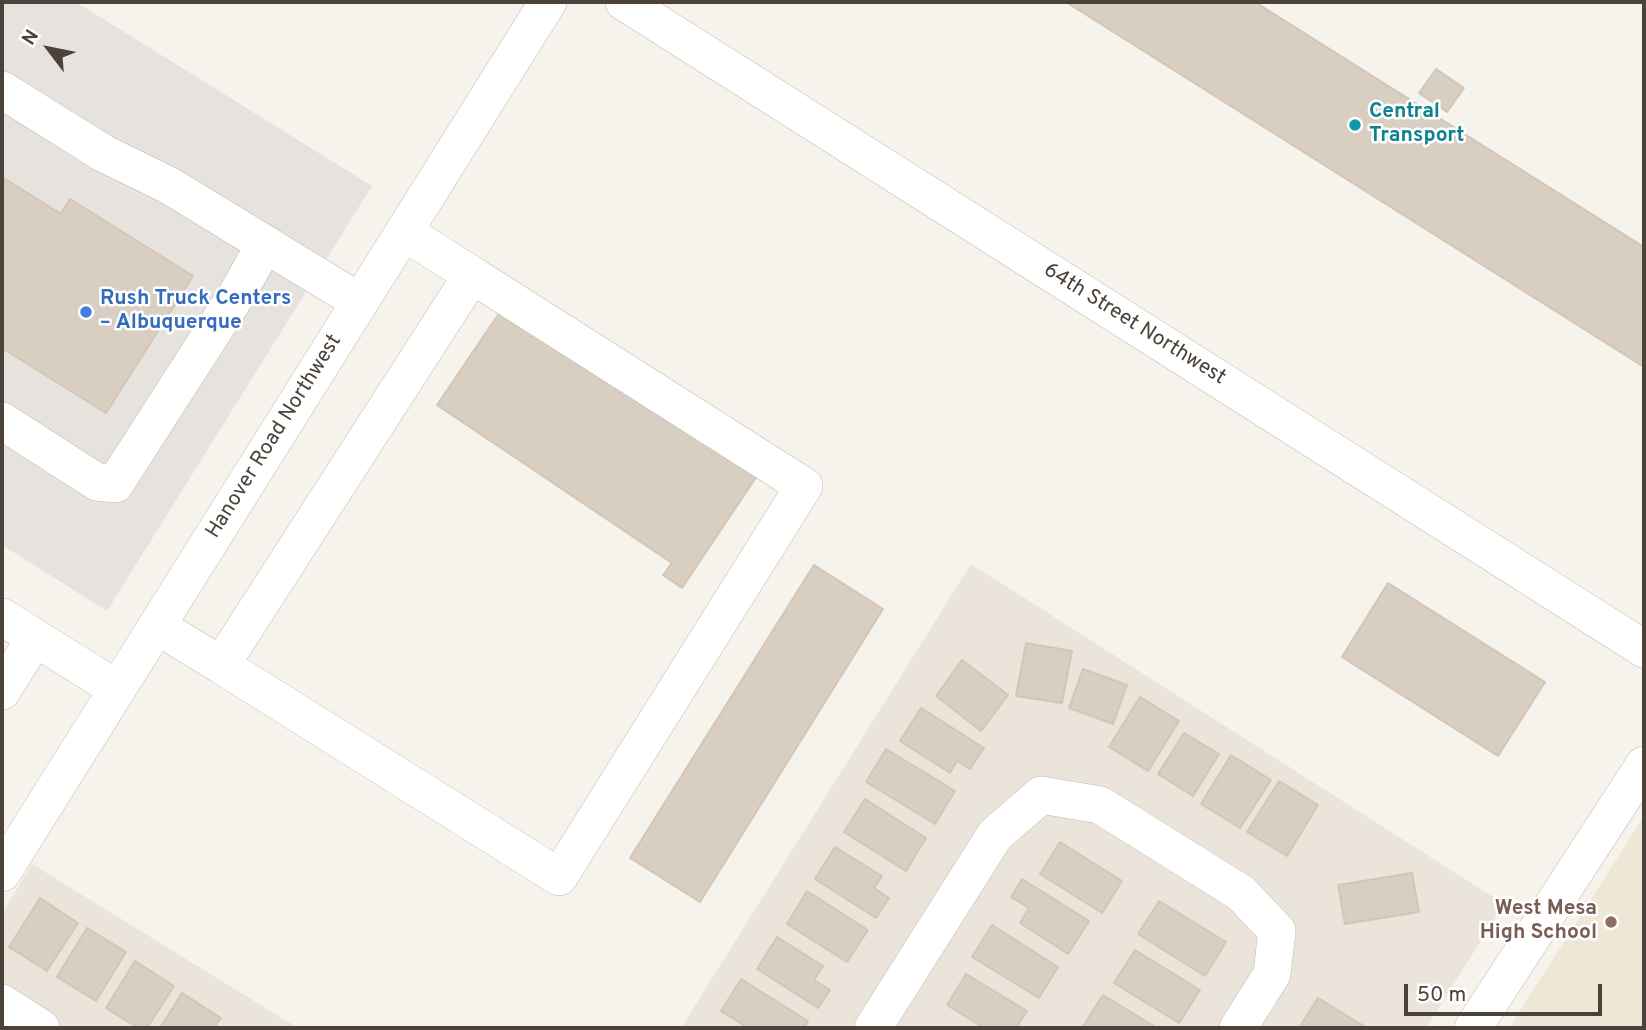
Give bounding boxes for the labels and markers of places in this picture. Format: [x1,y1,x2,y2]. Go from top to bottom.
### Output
place label: Central Transport [1369,100,1464,150]
marker: Central Transport [1347,117,1363,133]
place label: Rush Truck Centers – Albuquerque [100,287,291,337]
marker: Rush Truck Centers – Albuquerque [78,304,94,320]
place label: West Mesa High School [1480,897,1597,947]
marker: West Mesa High School [1603,914,1619,930]

